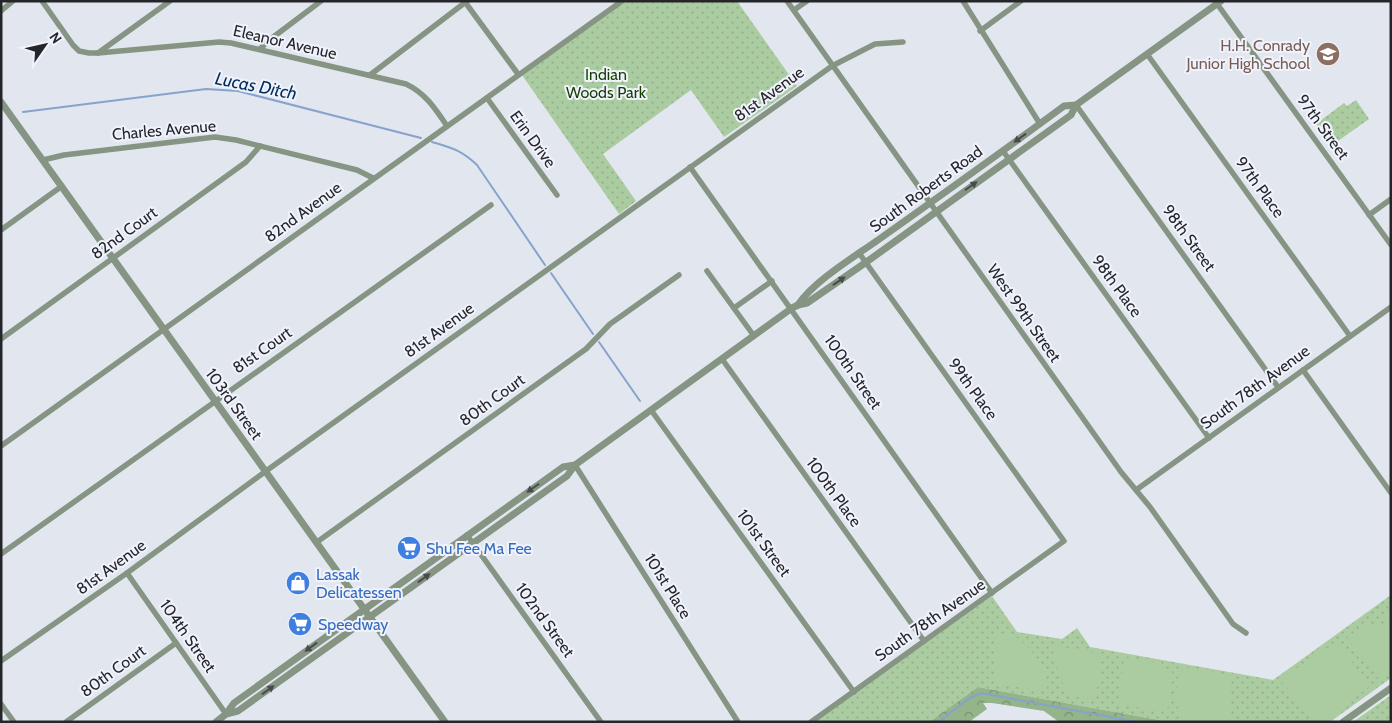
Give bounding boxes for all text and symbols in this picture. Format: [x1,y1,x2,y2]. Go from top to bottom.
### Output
north arrow [20,20,70,70]
street label: Eleanor Avenue [231,21,339,63]
text: N [46,29,66,47]
place label: H.H. Conrady Junior High School [1185,36,1310,73]
school or university icon: H.H. Conrady Junior High School [1315,41,1341,67]
street label: 81st Avenue [731,62,807,126]
park label: Indian Woods Park [566,65,647,102]
water label: Lucas Ditch [213,67,299,105]
street label: 97th Street [1293,91,1353,164]
street label: Erin Drive [506,107,560,171]
street label: Charles Avenue [111,116,217,144]
one-way arrow [1014,133,1027,143]
street label: South Roberts Road [866,142,986,236]
street label: 97th Place [1232,153,1288,221]
street label: 82nd Avenue [261,178,345,246]
one-way arrow [965,181,978,191]
street label: 98th Street [1159,201,1220,275]
street label: 82nd Court [87,202,161,263]
street label: 98th Place [1088,251,1146,321]
street label: West 99th Street [983,260,1065,366]
one-way arrow [833,276,846,286]
street label: 81st Avenue [401,298,477,362]
street label: 81st Court [229,322,296,377]
street label: 100th Street [820,331,886,413]
street label: South 78th Avenue [1197,341,1313,433]
street label: 99th Place [944,354,1002,424]
street label: 103rd Street [202,365,267,444]
street label: 80th Court [456,370,529,430]
street label: 100th Place [802,454,866,530]
one-way arrow [526,483,540,493]
street label: 101st Street [733,506,795,581]
street label: 81st Avenue [73,535,149,599]
supermarket icon: Shu Fee Ma Fee [396,535,422,561]
place label: Shu Fee Ma Fee [426,539,532,558]
street label: 101st Place [641,550,695,622]
place label: Lassak Delicatessen [316,565,402,602]
shop icon: Lassak Delicatessen [285,570,311,596]
one-way arrow [417,573,431,583]
street label: South 78th Avenue [871,575,989,665]
street label: 102nd Street [512,579,579,661]
street label: 104th Street [156,596,220,677]
supermarket icon: Speedway [287,611,313,637]
place label: Speedway [318,615,388,634]
street label: 80th Court [77,641,150,701]
one-way arrow [304,642,317,652]
one-way arrow [261,685,275,695]

